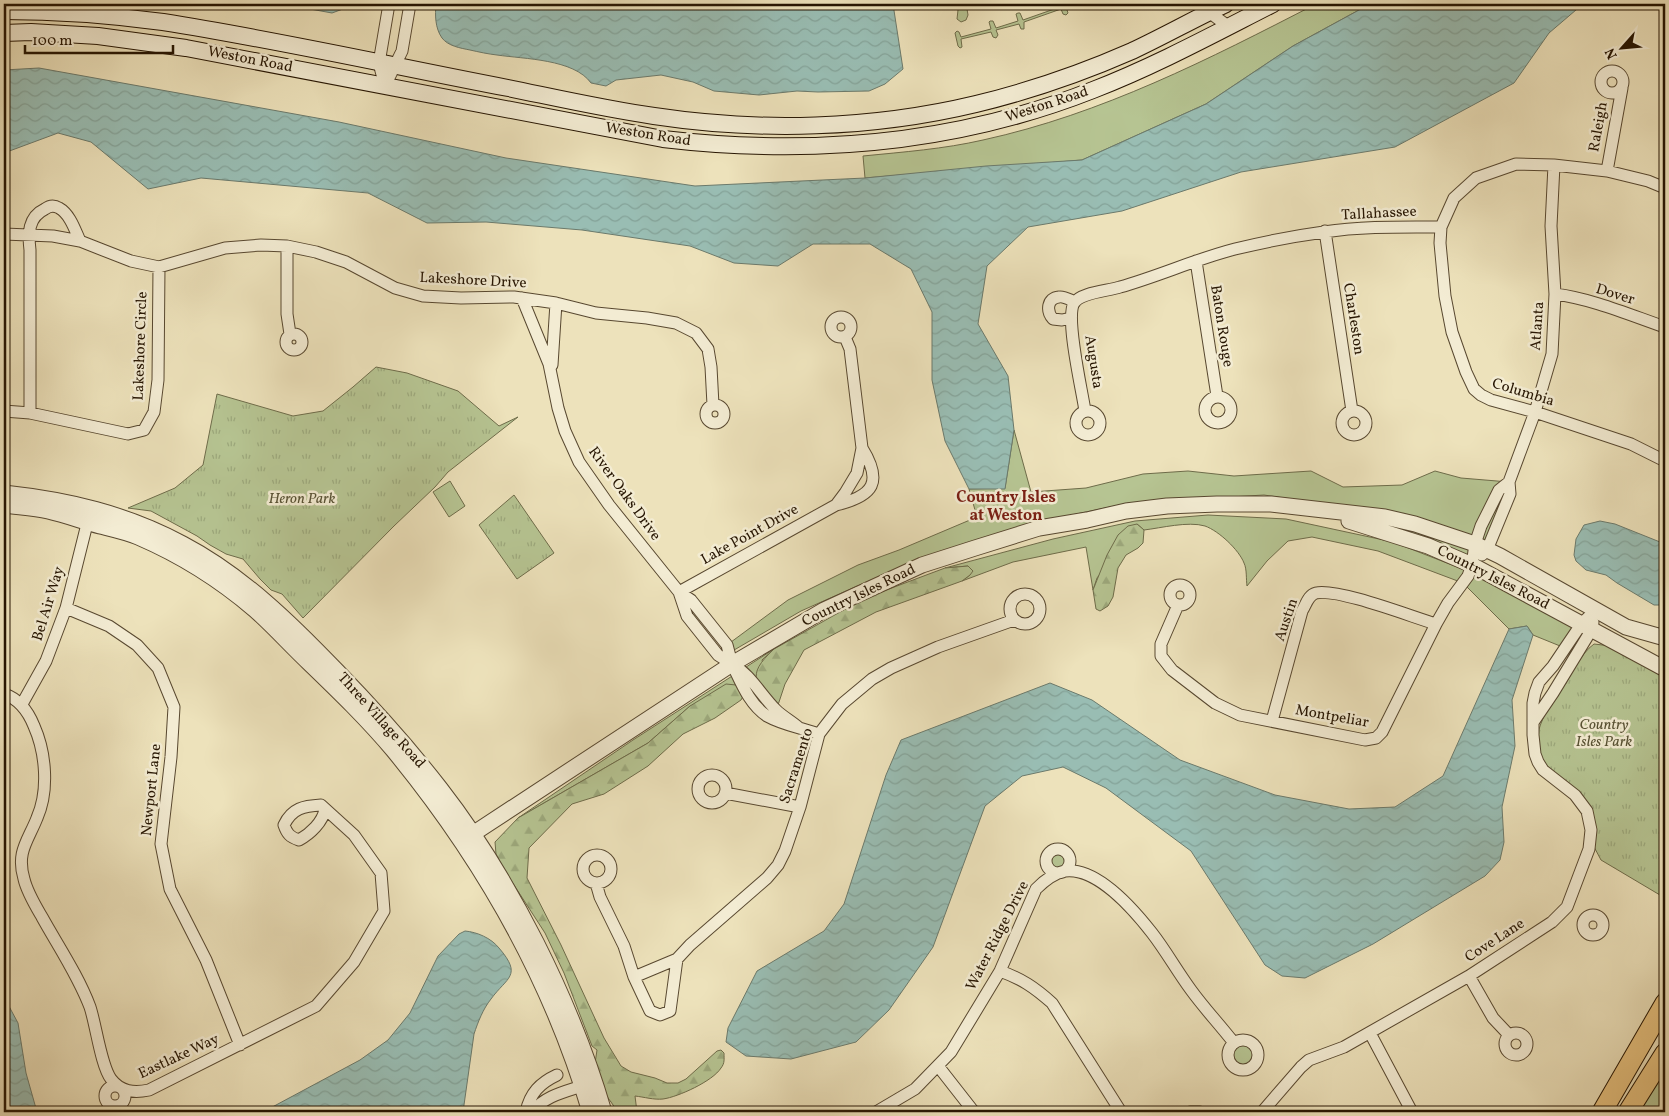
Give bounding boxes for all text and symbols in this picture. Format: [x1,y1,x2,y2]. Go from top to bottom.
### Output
scale bar [25,22,172,54]
north arrow [1596,22,1646,72]
text: 100 m [32,31,72,52]
street label: Weston Road [206,41,294,79]
text: N [1601,44,1623,62]
street label: Weston Road [1003,82,1091,128]
street label: Raleigh [1584,100,1614,154]
street label: Weston Road [604,118,692,152]
street label: Tallahassee [1341,202,1417,226]
street label: Lakeshore Drive [419,268,527,294]
street label: Dover [1593,279,1637,311]
street label: Charleston [1337,282,1369,357]
street label: Baton Rouge [1204,283,1238,369]
street label: Lakeshore Circle [129,291,153,401]
street label: Atlanta [1526,301,1550,351]
street label: Augusta [1078,334,1108,390]
street label: Columbia [1489,374,1557,412]
street label: River Oaks Drive [583,443,665,545]
district label: Country Isles at Weston [956,487,1056,527]
park label: Heron Park [268,489,336,510]
street label: Lake Point Drive [697,499,803,571]
street label: Country Isles Road [1433,540,1553,616]
street label: Country Isles Road [799,559,919,633]
street label: Bel Air Way [28,564,70,644]
street label: Austin [1270,596,1304,644]
street label: Three Village Road [332,668,430,774]
street label: Montpeliar [1294,700,1370,734]
park label: Country Isles Park [1576,715,1632,753]
street label: Sacramento [775,725,819,807]
street label: Newport Lane [137,743,167,837]
street label: Water Ridge Drive [961,878,1035,994]
street label: Cove Lane [1461,914,1529,968]
street label: Eastlake Way [135,1029,223,1085]

